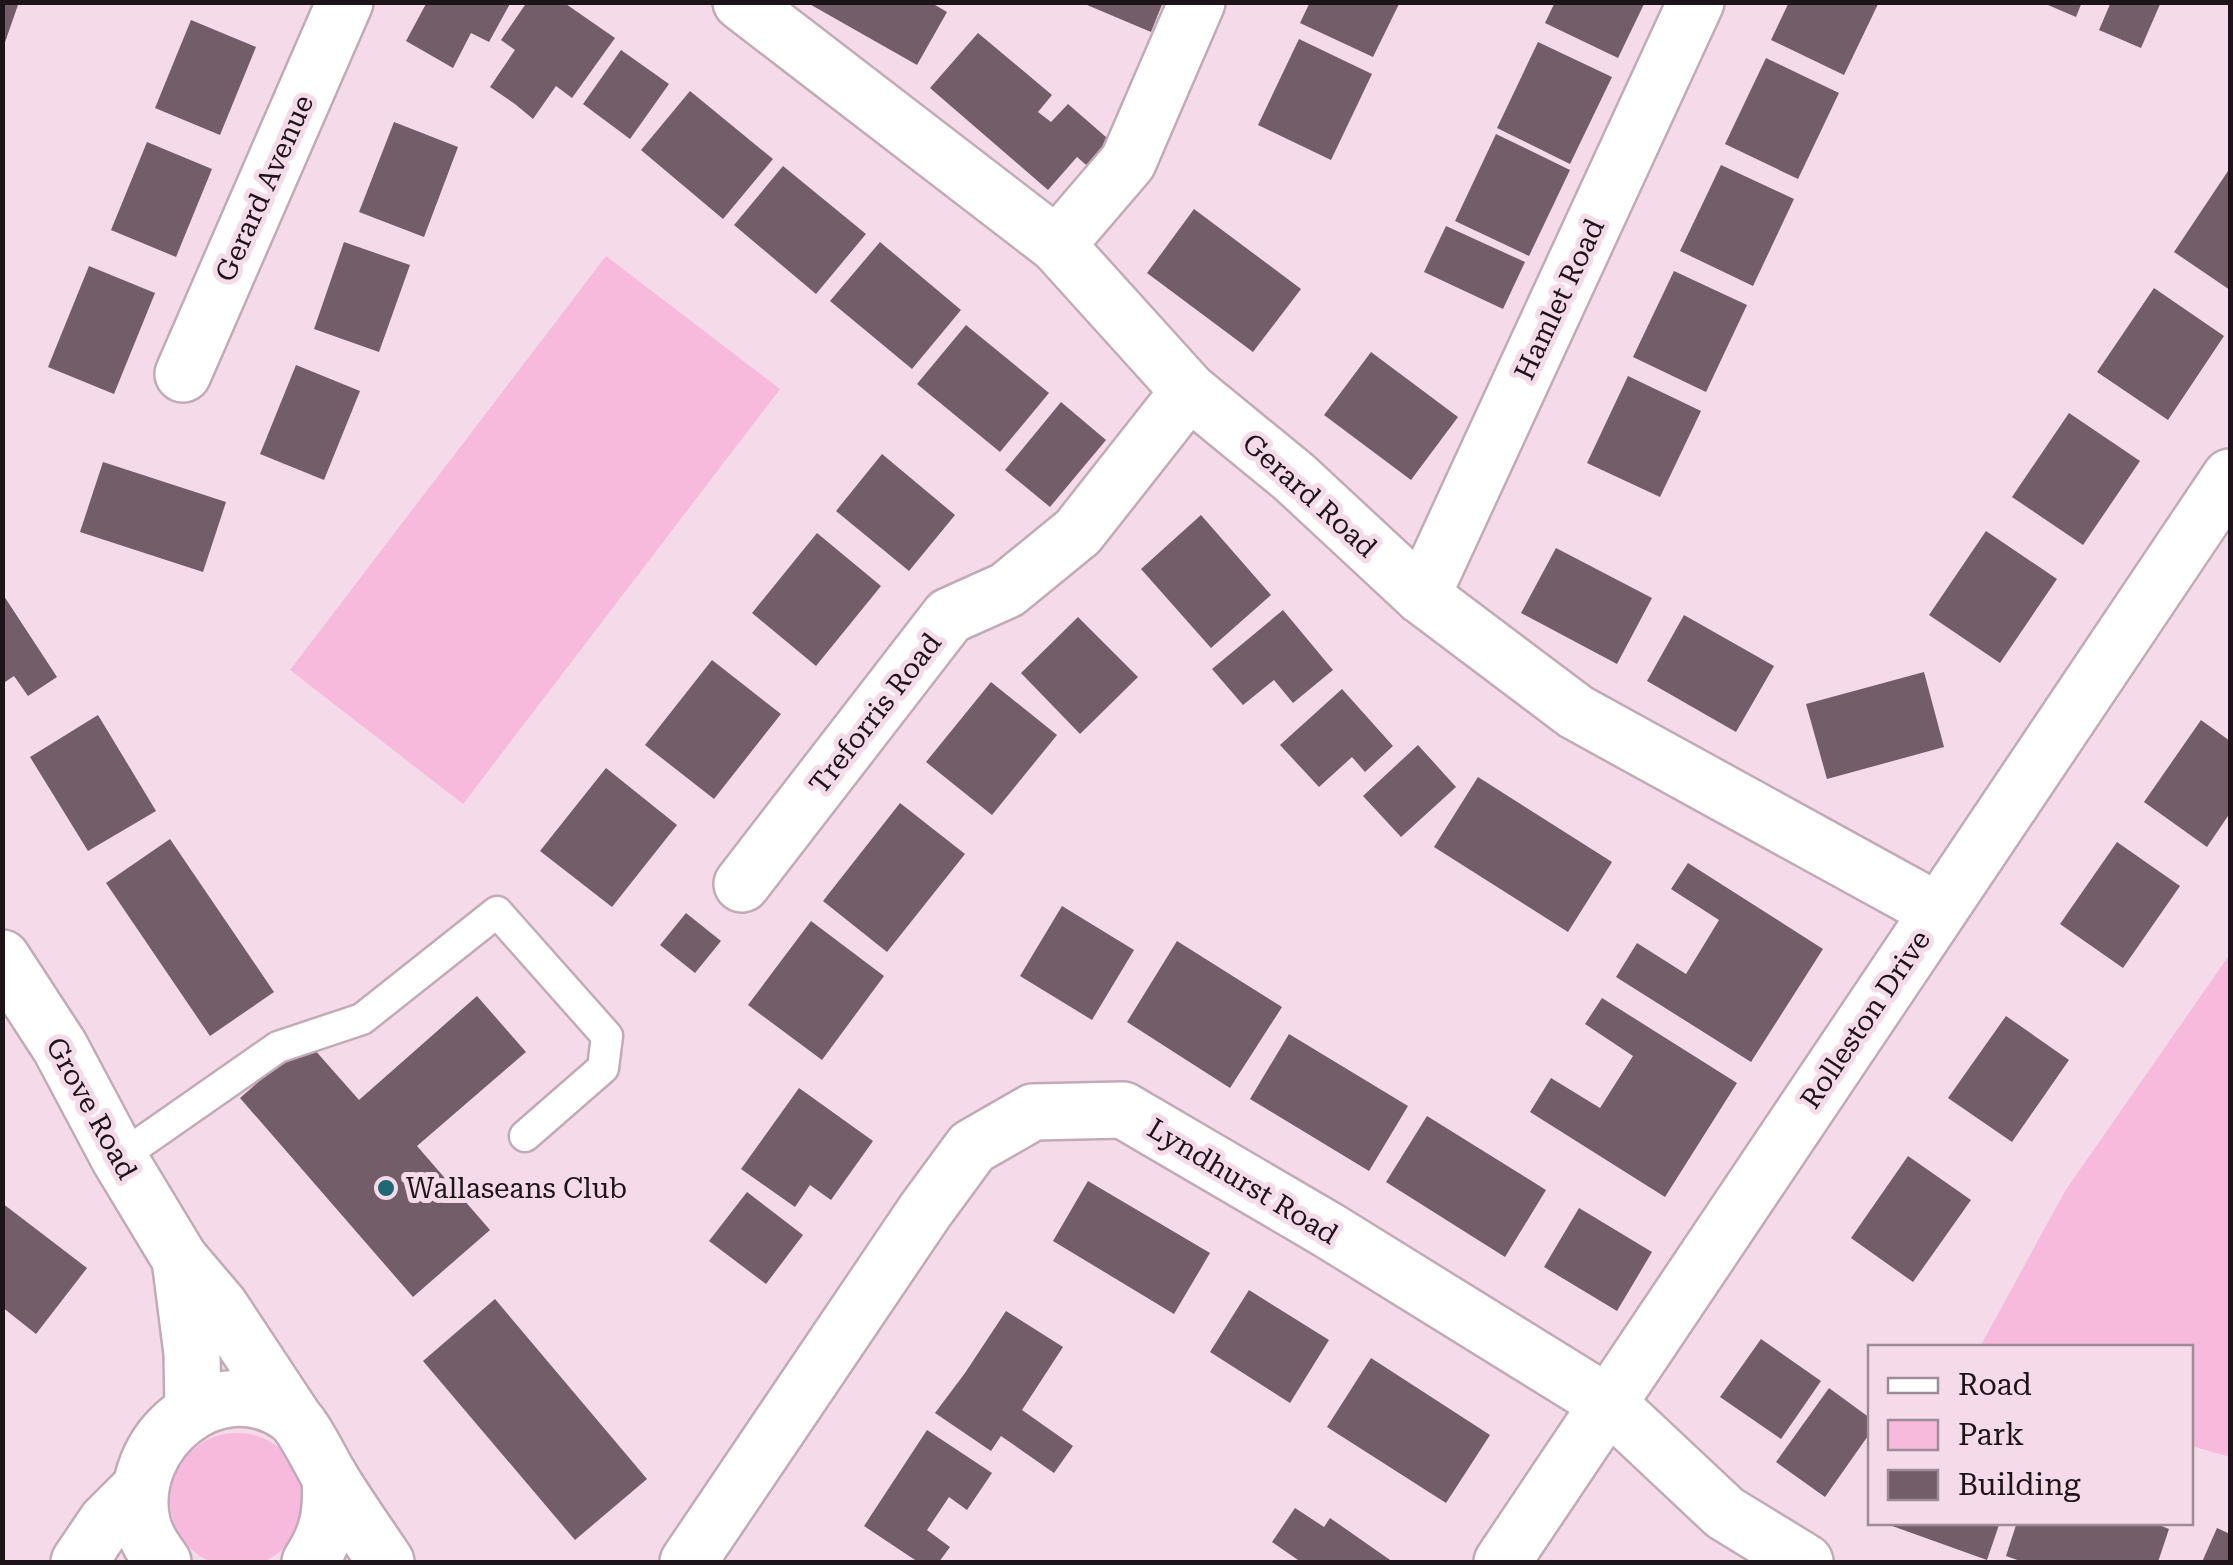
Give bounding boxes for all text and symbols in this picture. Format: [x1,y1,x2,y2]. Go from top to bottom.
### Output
street label: Gerard Avenue [209,90,320,287]
street label: Hamlet Road [1508,213,1611,385]
street label: Gerard Road [1236,427,1384,564]
street label: Treforris Road [803,627,948,800]
street label: Rolleston Drive [1794,924,1937,1115]
street label: Grove Road [39,1032,144,1185]
street label: Lyndhurst Road [1142,1112,1344,1251]
place label: Wallaseans Club [406,1172,627,1205]
marker: Wallaseans Club [375,1177,397,1199]
legend [1868,1345,2193,1525]
text: Road [1958,1367,2032,1402]
text: Park [1958,1417,2024,1452]
text: Building [1958,1467,2081,1502]

